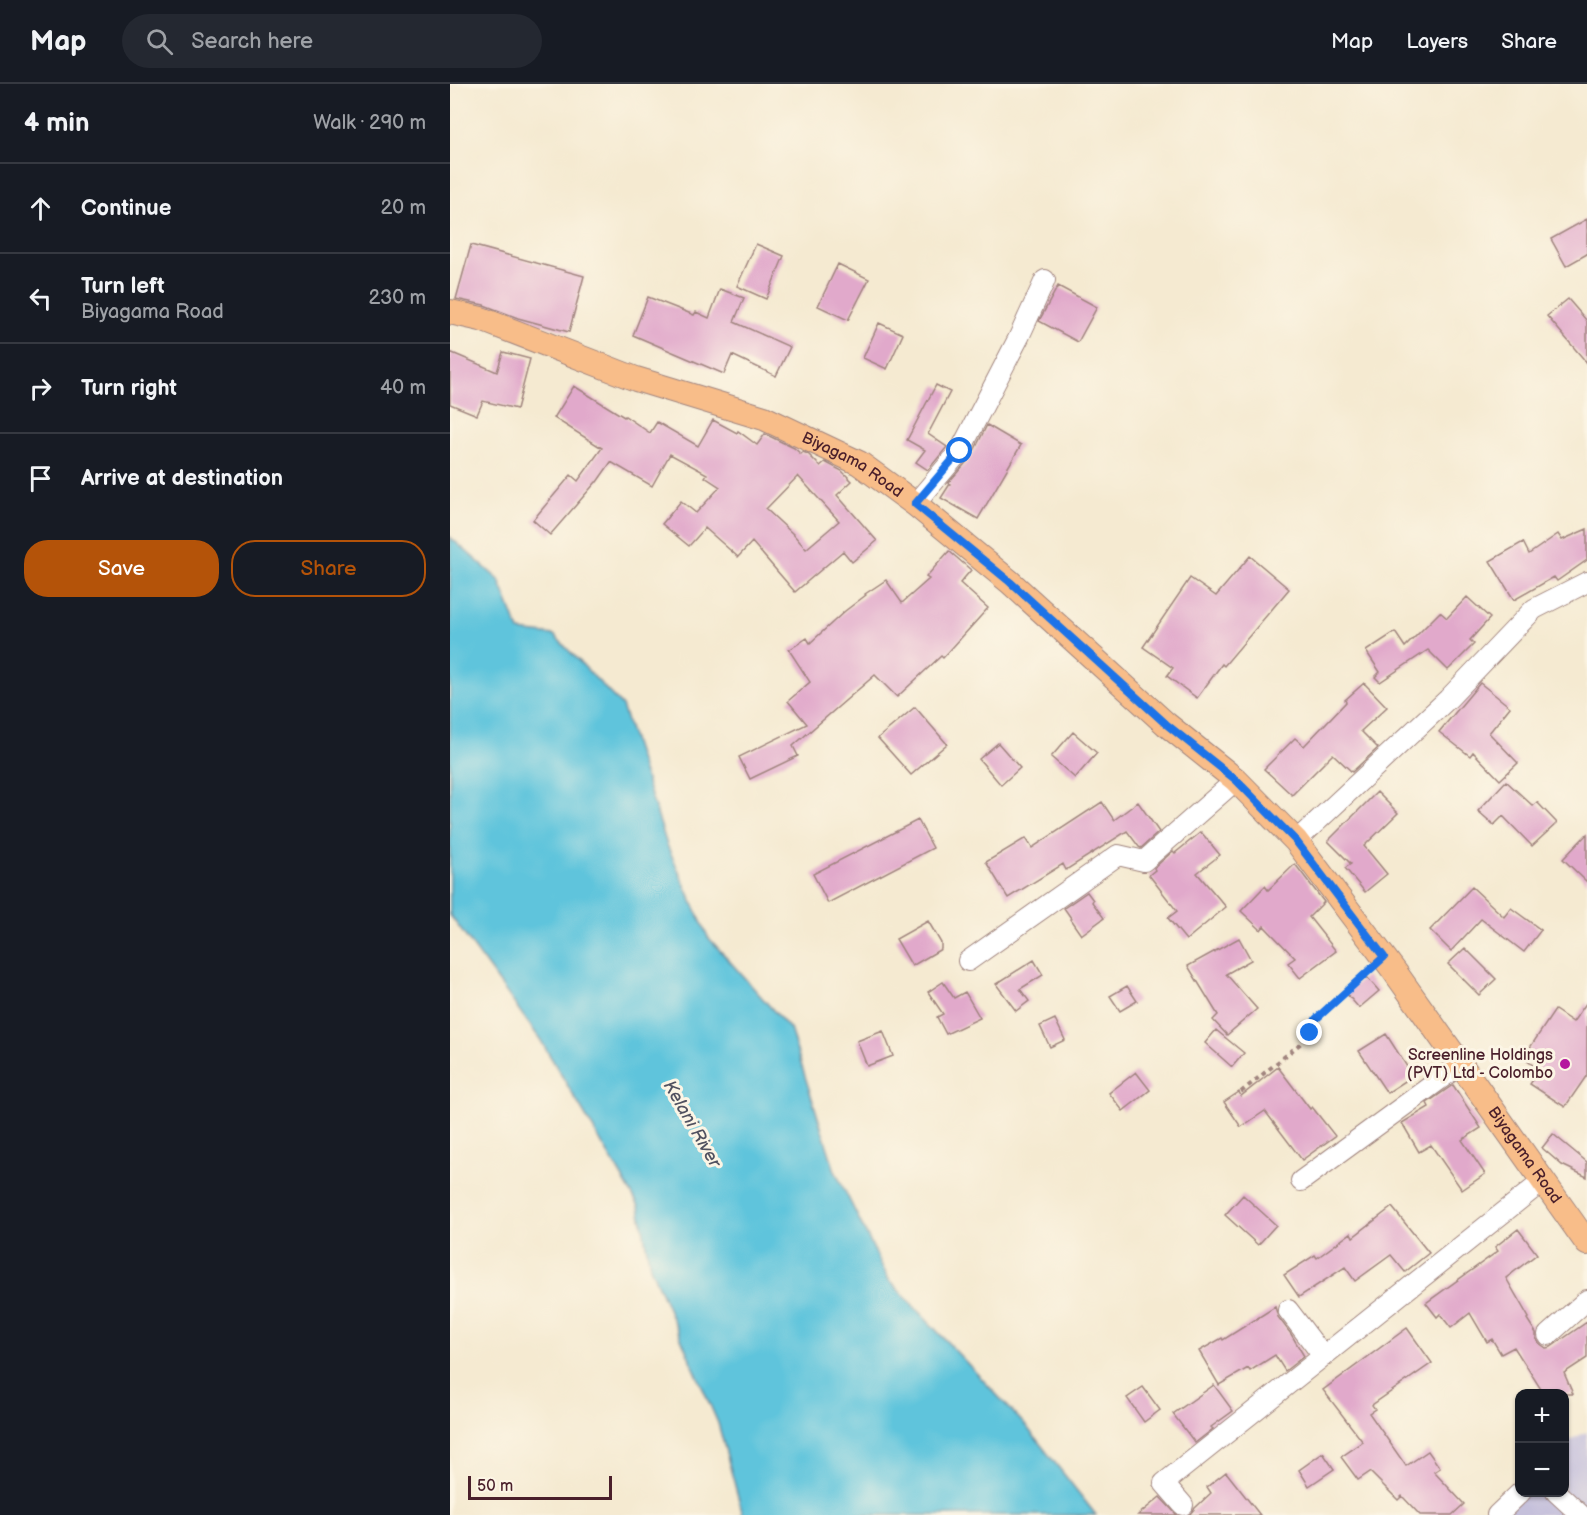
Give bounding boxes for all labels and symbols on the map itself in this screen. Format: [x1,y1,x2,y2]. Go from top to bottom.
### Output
street label: Biyagama Road [799,428,907,502]
route start [946,437,972,463]
route end [1296,1019,1322,1045]
place label: Screenline Holdings (PVT) Ltd - Colombo [1407,1046,1553,1083]
marker: Screenline Holdings (PVT) Ltd - Colombo [1558,1057,1572,1071]
water label: Kelani River [659,1077,726,1172]
street label: Biyagama Road [1484,1103,1566,1207]
scale bar [468,1473,612,1500]

